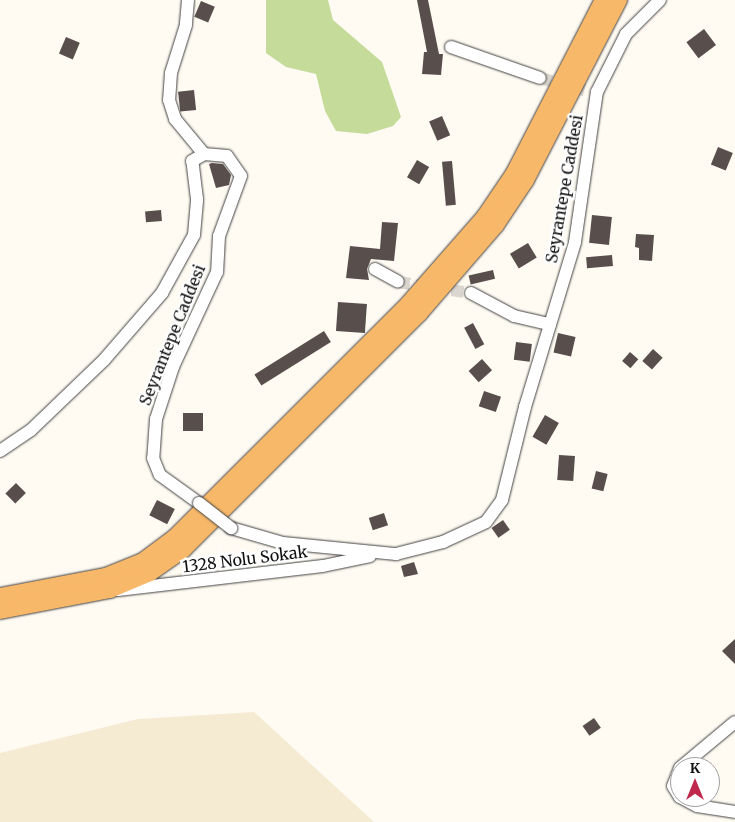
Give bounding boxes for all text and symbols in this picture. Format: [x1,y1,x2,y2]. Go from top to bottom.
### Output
street label: Seyrantepe Caddesi [542,113,586,265]
street label: Seyrantepe Caddesi [135,262,209,408]
street label: 1328 Nolu Sokak [181,542,309,576]
north arrow [670,757,720,807]
text: K [690,759,700,777]

